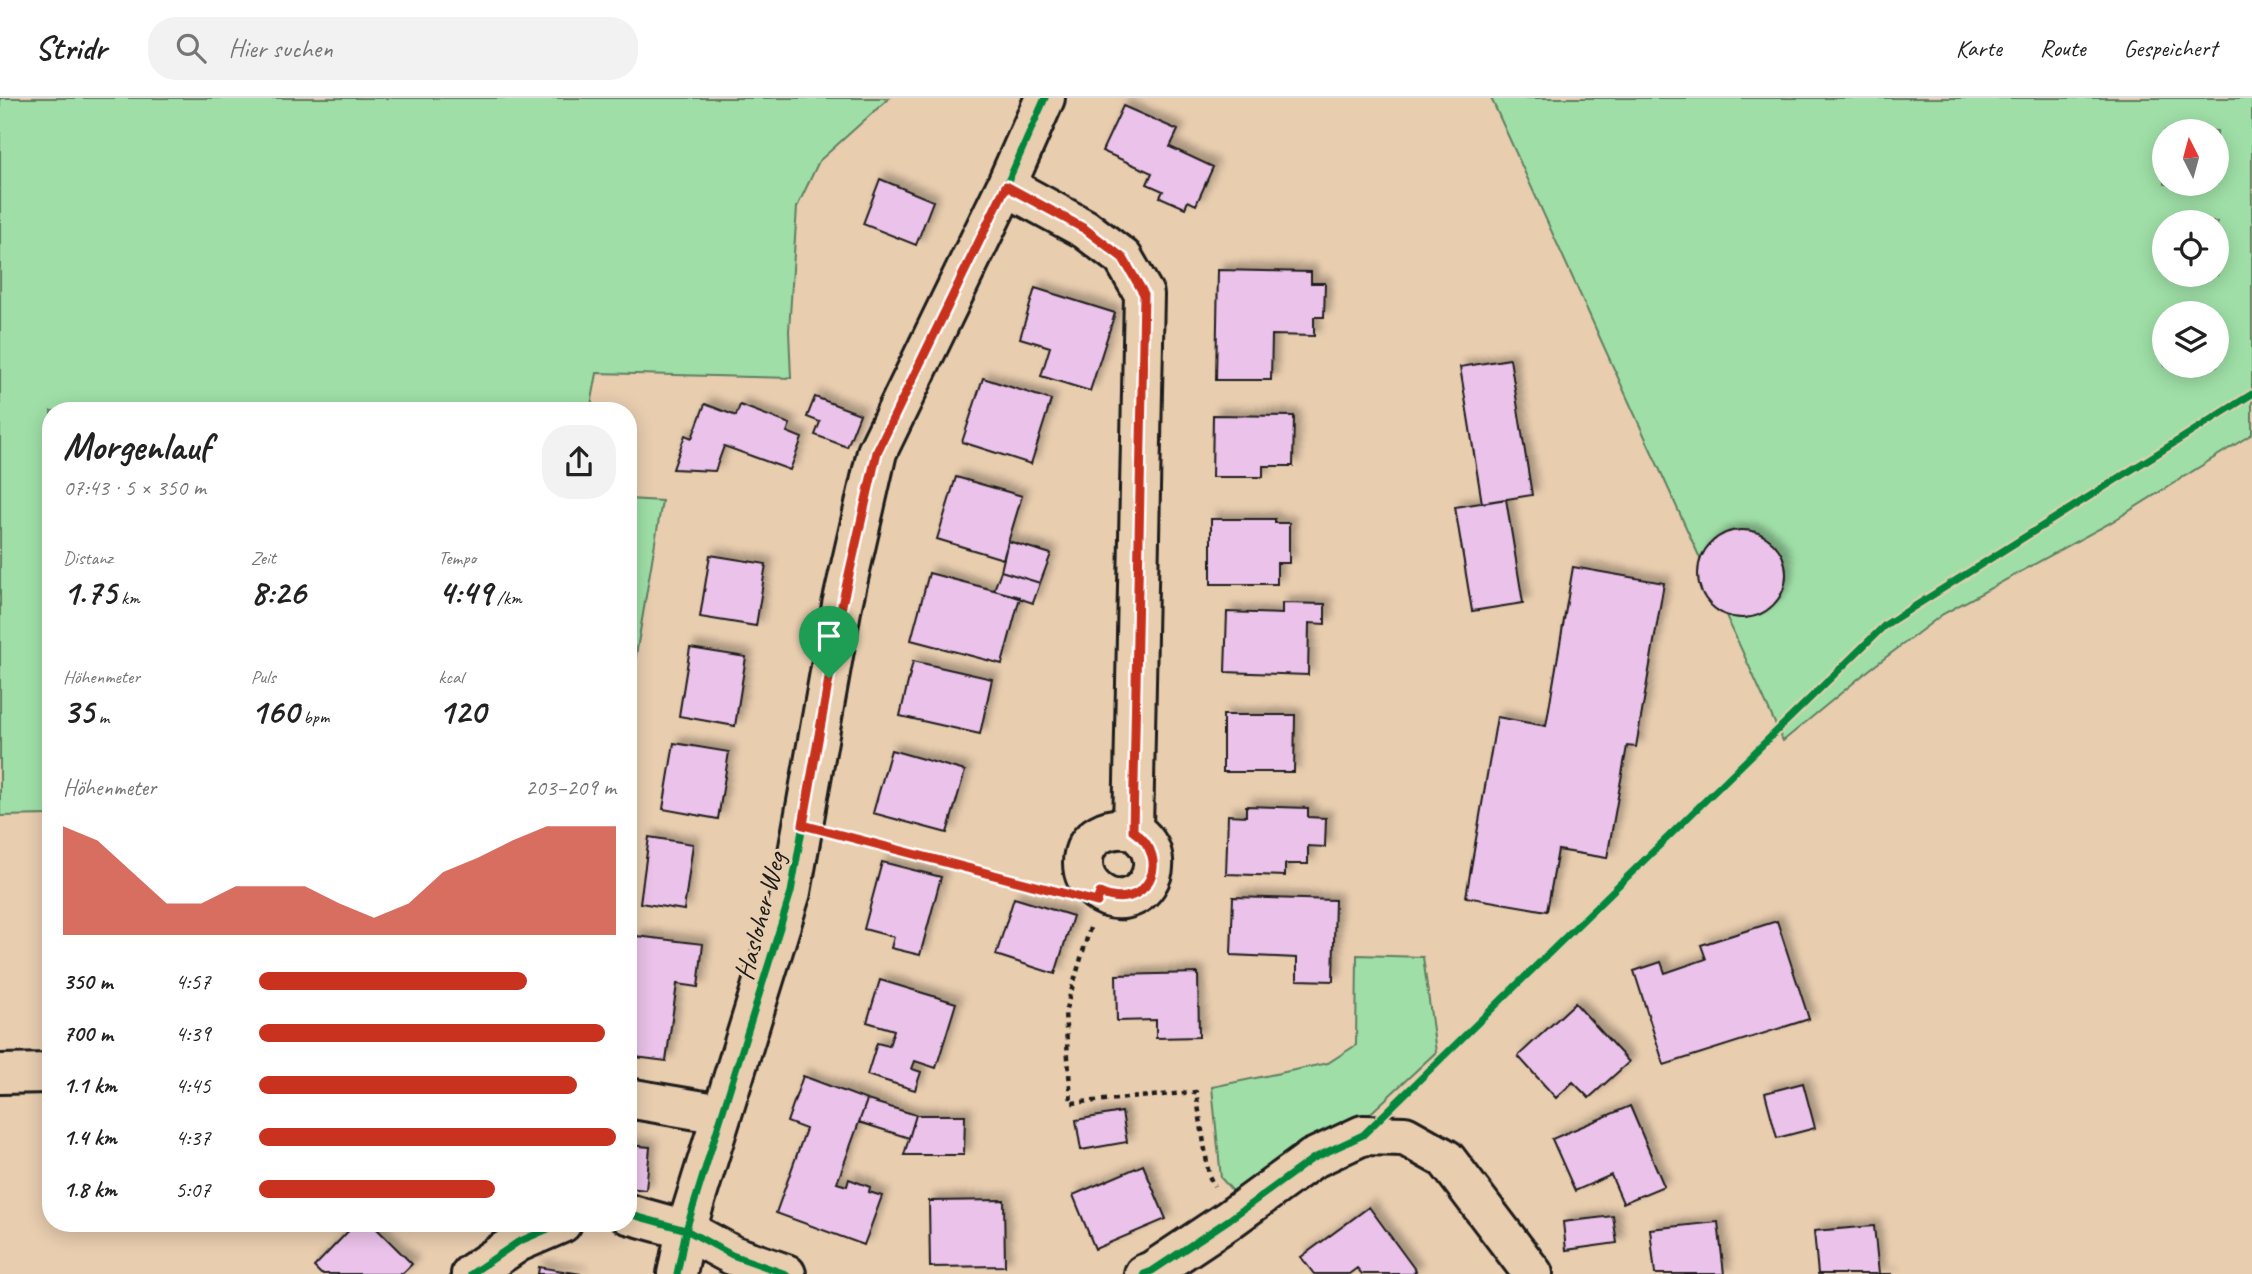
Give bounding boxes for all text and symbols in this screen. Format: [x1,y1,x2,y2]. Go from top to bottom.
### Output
search box [148,17,638,80]
text: Stridr [35,27,106,69]
icon: search [172,29,210,67]
text: Hier suchen [228,32,333,65]
text: Karte [1956,33,2002,63]
text: Route [2040,33,2085,63]
text: Gespeichert [2123,33,2217,63]
north arrow [2152,119,2230,196]
map controls [2152,119,2229,378]
button: locate [2152,210,2229,287]
button: layers [2152,301,2229,378]
text: Morgenlauf [63,423,210,470]
button: share [542,425,616,499]
text: 07:43 · 5 × 350 m [63,473,206,502]
text: Distanz [63,546,113,570]
text: Zeit [251,546,276,570]
text: Tempo [438,546,476,570]
text: 1.75 [63,570,116,615]
text: 8:26 [251,570,306,615]
text: 4:49 [438,570,492,615]
text: km [116,586,140,610]
text: /km [492,586,522,610]
pin [799,606,859,678]
icon: arrive [810,617,848,655]
text: Höhenmeter [63,665,140,689]
text: Puls [251,665,276,689]
text: kcal [438,665,463,689]
text: 35 [63,689,94,734]
text: 160 [251,689,299,734]
text: 120 [438,689,486,734]
text: m [94,705,109,729]
text: bpm [299,705,329,729]
text: Höhenmeter [63,773,156,802]
text: 203–209 m [525,773,616,802]
street label: Hasloher Weg [726,847,794,984]
text: 350 m [63,967,112,996]
text: 4:57 [175,967,211,996]
text: 700 m [63,1019,113,1048]
text: 4:39 [175,1019,211,1048]
text: 1.1 km [63,1071,117,1100]
text: 4:45 [175,1071,211,1100]
text: 1.4 km [63,1123,117,1152]
text: 4:37 [175,1123,211,1152]
text: 1.8 km [63,1175,117,1204]
text: 5:07 [175,1175,211,1204]

